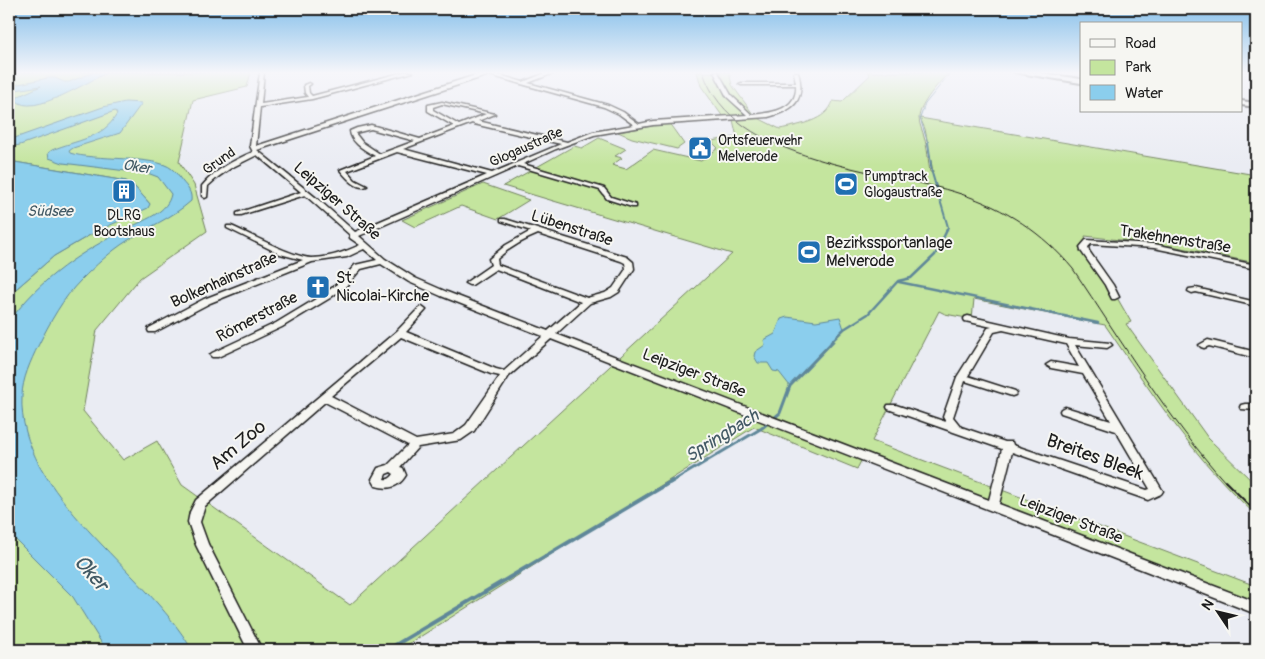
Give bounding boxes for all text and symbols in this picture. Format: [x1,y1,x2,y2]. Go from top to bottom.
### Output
legend [1080,22,1242,112]
text: Road [1125,34,1156,53]
text: Park [1125,58,1152,77]
text: Water [1125,84,1164,103]
street label: Glogaustraße [487,123,565,171]
place label: Ortsfeuerwehr Melverode [718,132,802,165]
public building icon: Ortsfeuerwehr Melverode [687,135,713,161]
street label: Grund [199,144,239,178]
water label: Oker [121,155,154,179]
street label: Leipziger Straße [289,158,385,244]
place label: Pumptrack Glogaustraße [864,168,942,201]
sports icon: Pumptrack Glogaustraße [833,171,859,197]
building icon: DLRG Bootshaus [111,178,137,204]
water label: Südsee [27,202,74,221]
street label: Lübenstraße [529,205,616,251]
place label: DLRG Bootshaus [94,207,155,240]
street label: Trakehnenstraße [1118,220,1232,258]
place label: Bezirkssportanlage Melverode [826,233,952,271]
sports icon: Bezirkssportanlage Melverode [796,239,822,265]
street label: Bolkenhainstraße [168,248,280,312]
place label: St. Nicolai-Kirche [336,268,429,306]
church icon: St. Nicolai-Kirche [305,274,331,300]
street label: Römerstraße [213,287,301,347]
street label: Leipziger Straße [639,344,749,402]
water label: Springbach [681,404,764,468]
street label: Am Zoo [205,415,271,475]
street label: Breites Bleek [1043,428,1147,486]
street label: Leipziger Straße [1016,490,1126,548]
water label: Oker [68,549,116,599]
north arrow [1192,586,1242,636]
text: N [1198,596,1217,614]

